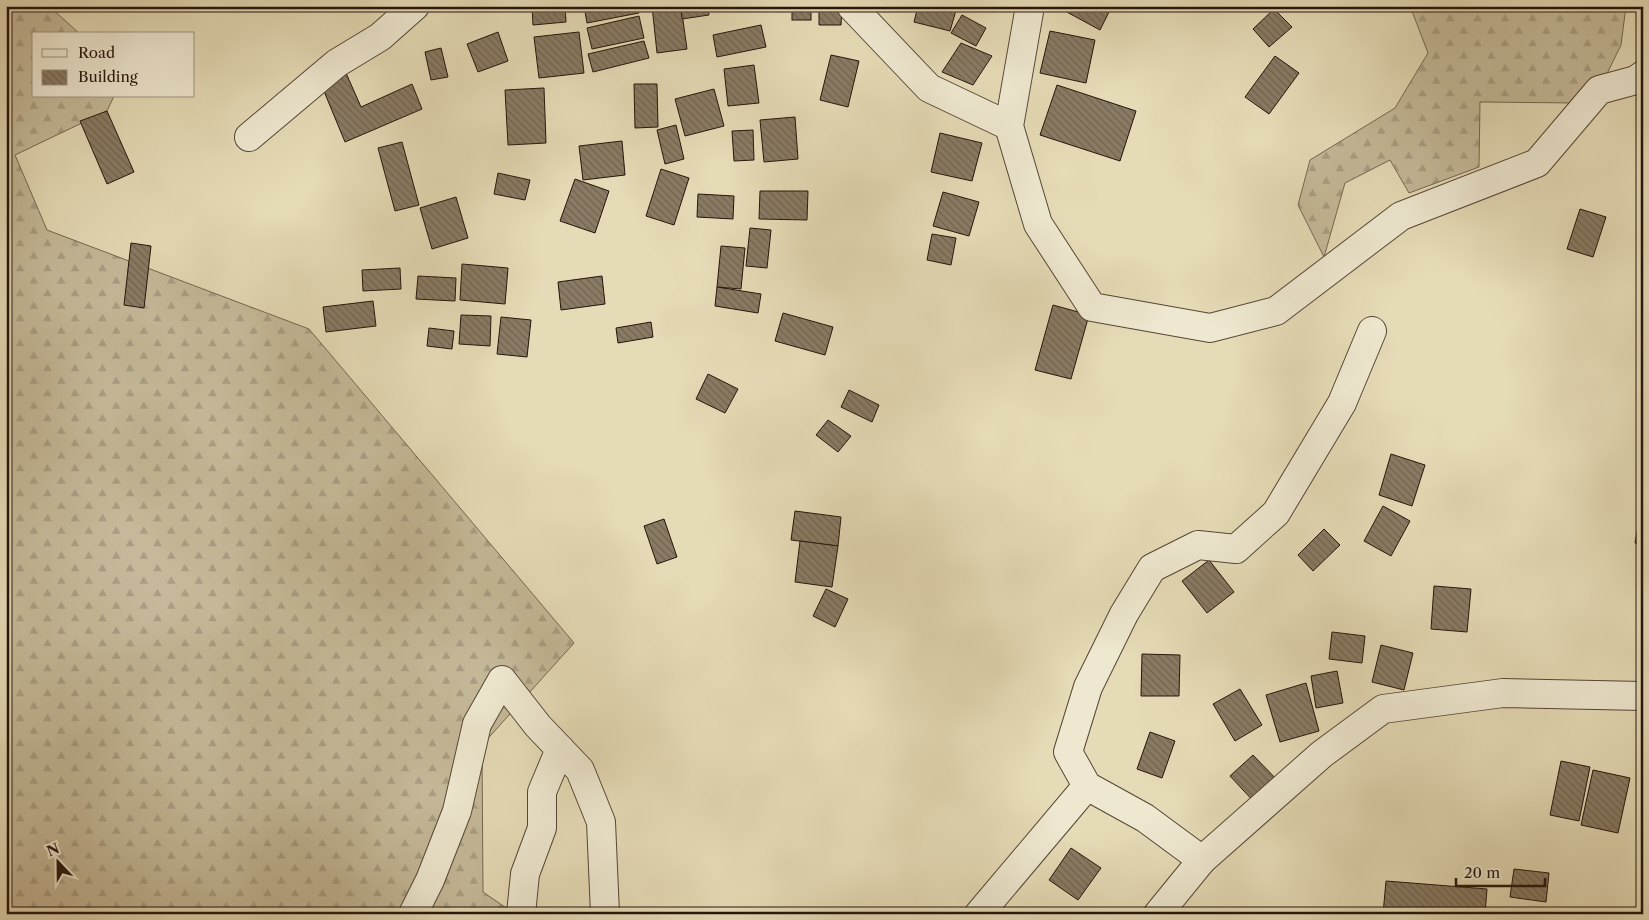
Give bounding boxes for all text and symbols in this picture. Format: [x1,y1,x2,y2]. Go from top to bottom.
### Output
legend [32,32,195,98]
text: Road [78,43,115,62]
text: Building [78,67,138,86]
north arrow [32,838,82,888]
text: N [44,839,62,861]
scale bar [1456,855,1545,887]
text: 20 m [1464,863,1500,882]

